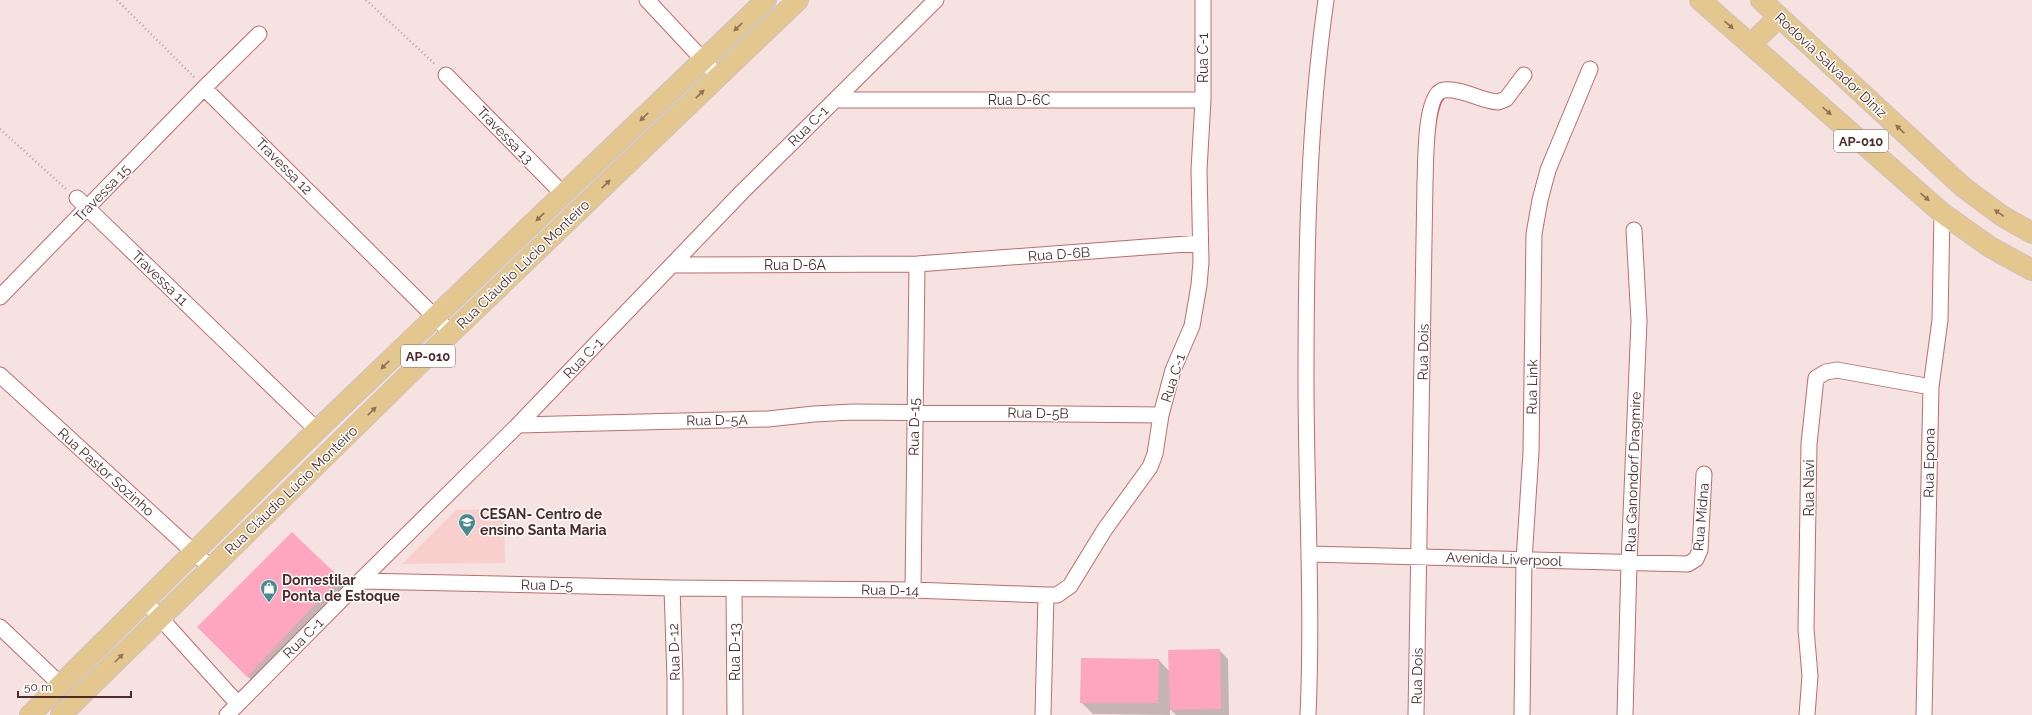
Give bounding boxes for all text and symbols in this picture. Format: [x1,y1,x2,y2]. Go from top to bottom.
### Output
street label: Rodovia Salvador Diniz [1772,9,1890,121]
one-way arrow [1724,21,1735,30]
one-way arrow [733,22,743,32]
street label: Rua C-1 [1195,33,1211,83]
one-way arrow [695,89,705,99]
street label: Rua D-6C [988,92,1051,108]
street label: Travessa 13 [474,103,536,167]
street label: Rua C-1 [785,103,831,149]
one-way arrow [1822,106,1832,116]
one-way arrow [639,112,649,122]
one-way arrow [1895,124,1905,134]
road number: AP-010 [1834,130,1888,152]
street label: Travessa 12 [253,135,315,197]
street label: Travessa 15 [71,161,133,225]
one-way arrow [601,179,611,189]
one-way arrow [1920,192,1929,201]
street label: Rua Cláudio Lúcio Monteiro [453,196,593,332]
one-way arrow [1993,209,2004,217]
one-way arrow [535,212,545,222]
street label: Rua D-6B [1027,244,1091,264]
street label: Travessa 11 [129,247,191,309]
street label: Rua D-6A [764,257,827,273]
street label: Rua Dois [1415,323,1431,380]
street label: Rua C-1 [560,334,606,382]
road number: AP-010 [401,345,455,367]
street label: Rua C-1 [1158,352,1188,404]
street label: Rua Link [1524,359,1540,415]
one-way arrow [380,360,390,370]
street label: Rua Ganondorf Dragmire [1622,391,1644,553]
street label: Rua D-15 [905,397,923,456]
street label: Rua D-5B [1007,404,1069,422]
one-way arrow [367,406,377,415]
street label: Rua D-5A [686,411,748,429]
street label: Rua Cláudio Lúcio Monteiro [221,422,361,558]
street label: Rua Pastor Sozinho [55,425,157,519]
street label: Rua Epona [1920,428,1938,498]
street label: Rua Navi [1801,459,1817,517]
street label: Rua Midna [1690,482,1712,552]
place label: CESAN- Centro de ensino Santa Maria [480,506,607,538]
school or university icon: CESAN- Centro de ensino Santa Maria [457,512,477,537]
street label: Avenida Liverpool [1446,549,1563,569]
place label: Domestilar Ponta de Estoque [282,572,401,604]
street label: Rua D-5 [521,577,574,593]
shop icon: Domestilar Ponta de Estoque [259,578,279,603]
street label: Rua D-14 [861,581,919,599]
street label: Rua C-1 [280,615,326,661]
street label: Rua D-12 [665,623,683,681]
street label: Rua D-13 [727,623,743,681]
street label: Rua Dois [1409,647,1425,704]
one-way arrow [114,653,124,663]
scale bar [18,673,131,699]
text: 50 m [24,680,52,694]

